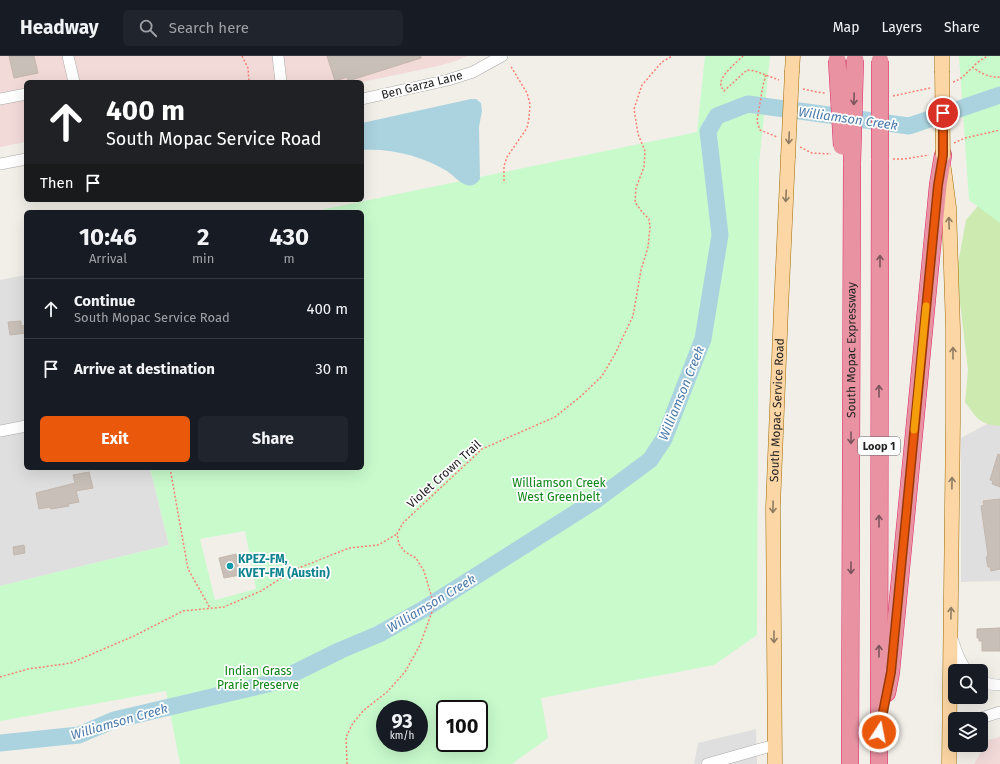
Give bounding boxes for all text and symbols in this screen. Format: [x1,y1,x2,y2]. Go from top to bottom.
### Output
search box [123,10,403,46]
text: Headway [20,16,99,39]
icon: search [137,17,159,39]
text: Search here [169,19,249,37]
text: Map [833,19,859,36]
text: Layers [881,19,922,36]
text: Share [944,19,980,36]
street label: Ben Garza Lane [380,68,464,102]
one-way arrow [850,92,858,105]
text: 400 m [106,94,185,127]
icon: ahead [40,96,92,148]
pin [926,96,960,130]
icon: arrive [932,102,954,124]
water label: Williamson Creek [797,104,899,133]
text: South Mopac Service Road [106,128,322,150]
one-way arrow [785,131,792,144]
icon: arrive [82,172,104,194]
text: Then [40,174,74,192]
one-way arrow [782,189,790,202]
one-way arrow [945,217,953,230]
text: 10:46 [79,223,137,251]
text: 2 [197,223,209,251]
text: 430 [269,223,309,251]
text: Arrival [89,251,127,266]
text: min [192,251,214,266]
text: m [284,251,295,266]
one-way arrow [876,255,884,268]
street label: South Mopac Expressway [844,282,859,418]
text: Continue [74,292,135,310]
icon: ahead [40,298,62,320]
text: 400 m [306,300,348,318]
text: South Mopac Service Road [74,310,230,325]
street label: South Mopac Service Road [767,338,787,482]
water label: Williamson Creek [656,344,707,442]
one-way arrow [949,347,957,360]
icon: arrive [40,358,62,380]
text: Arrive at destination [74,360,215,378]
text: 30 m [315,360,348,378]
one-way arrow [875,385,883,398]
button: Exit [40,416,190,462]
button: Share [198,416,348,462]
one-way arrow [847,431,855,444]
street label: Violet Crown Trail [404,437,484,511]
road number: Loop 1 [858,437,900,455]
park label: Williamson Creek West Greenbelt [512,476,607,504]
one-way arrow [948,477,956,490]
one-way arrow [769,500,777,513]
one-way arrow [875,515,883,528]
place label: KPEZ-FM, KVET-FM (Austin) [238,552,330,580]
marker: KPEZ-FM, KVET-FM (Austin) [225,561,235,571]
one-way arrow [847,561,855,574]
water label: Williamson Creek [384,571,478,636]
one-way arrow [947,607,954,620]
one-way arrow [770,630,778,643]
one-way arrow [875,645,883,658]
park label: Indian Grass Prarie Preserve [217,664,299,692]
map controls [948,664,988,752]
button: search [948,664,988,704]
water label: Williamson Creek [69,700,169,743]
speed limit sign: 100 [436,700,488,752]
text: 93 [391,709,413,733]
position arrow [858,711,900,753]
button: layers [948,712,988,752]
text: km/h [390,730,414,742]

